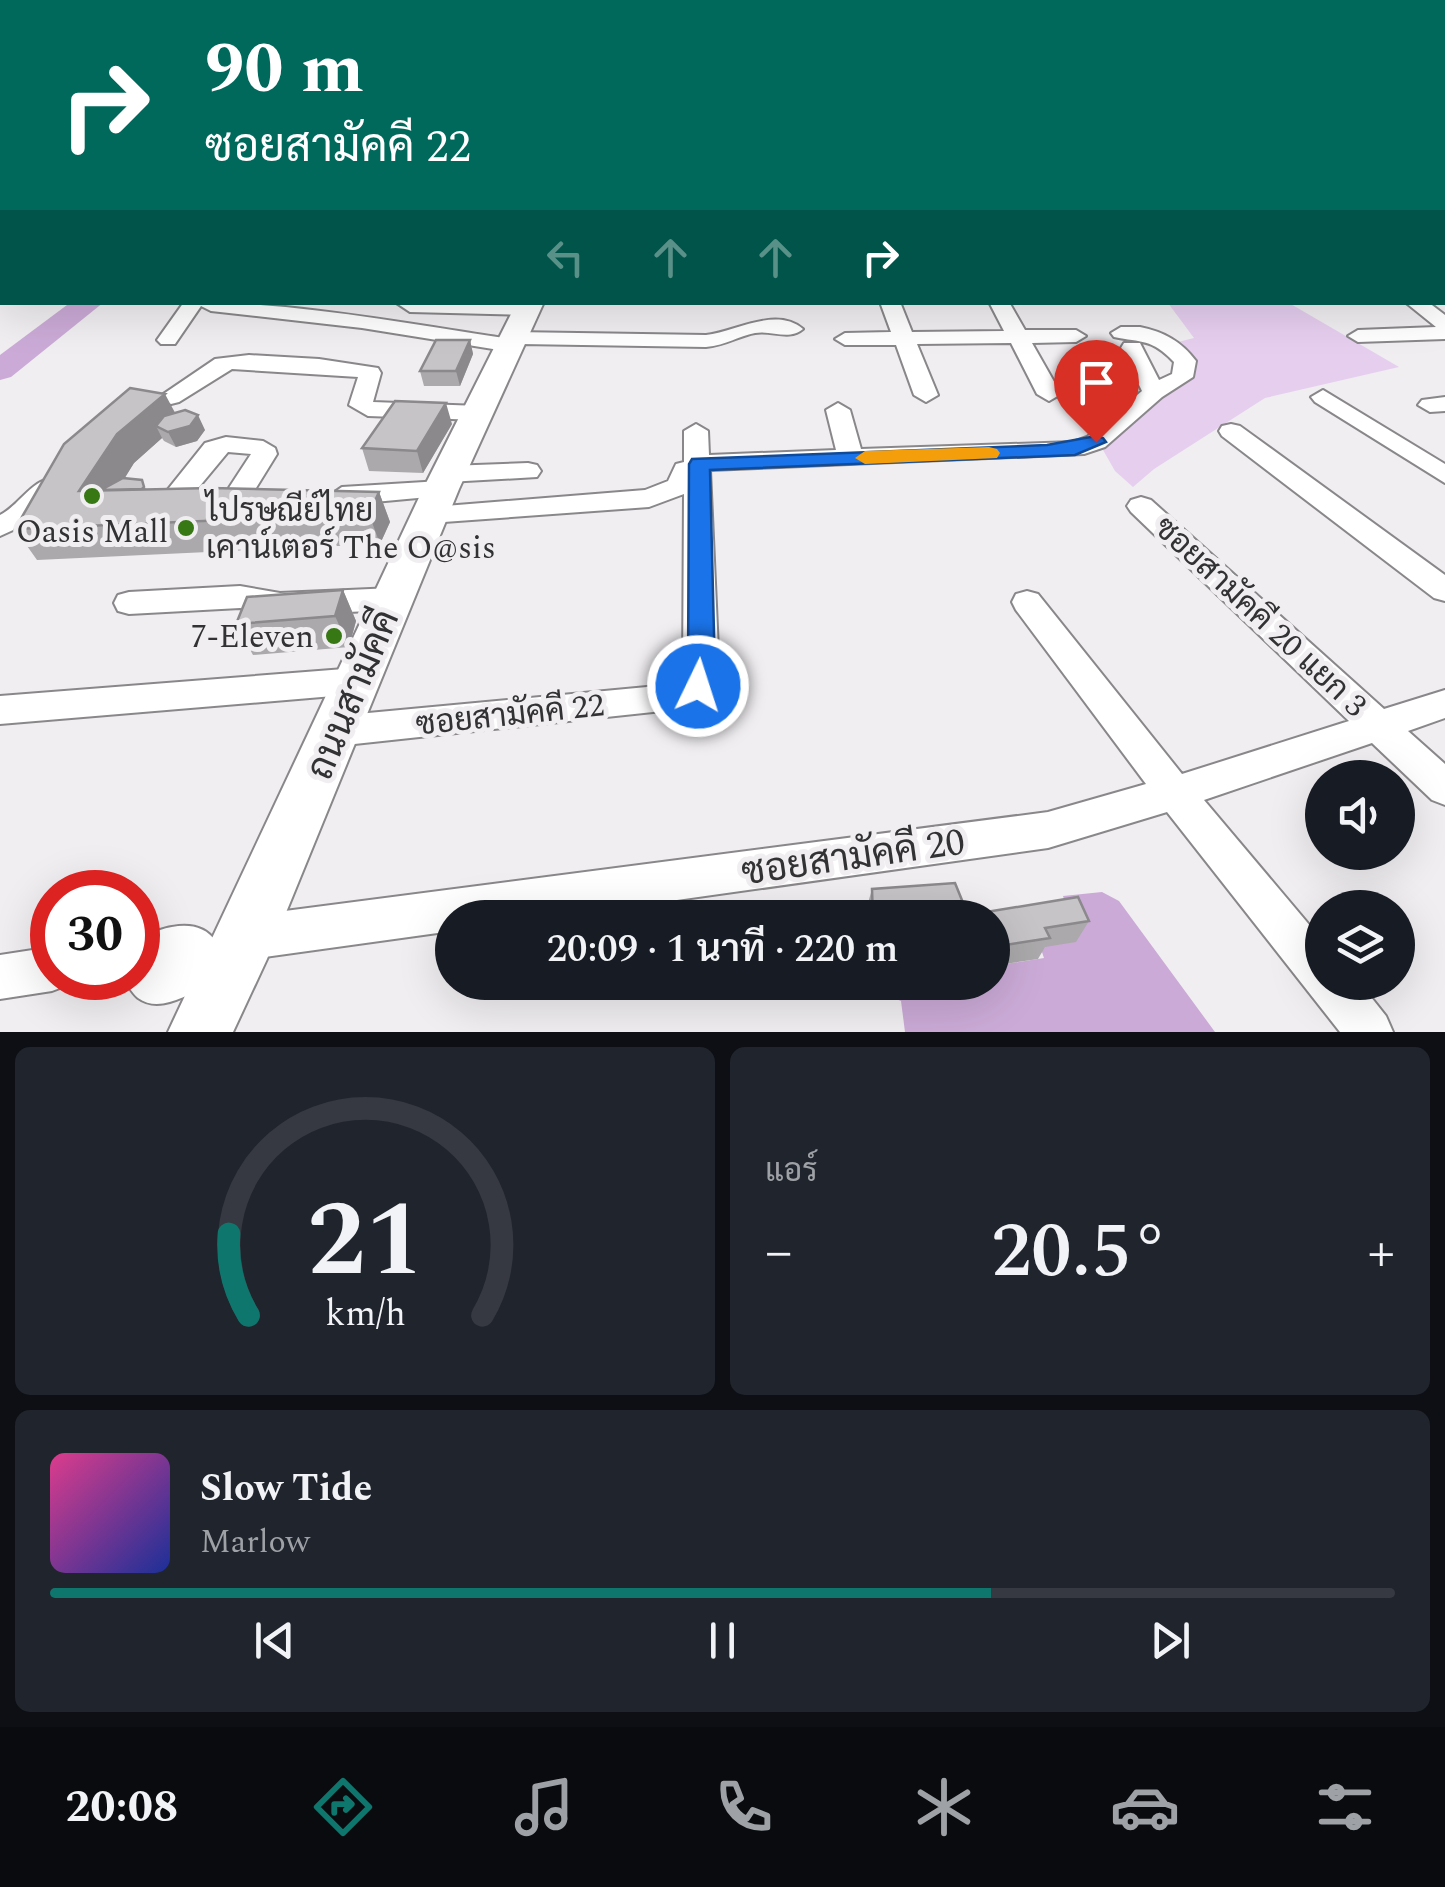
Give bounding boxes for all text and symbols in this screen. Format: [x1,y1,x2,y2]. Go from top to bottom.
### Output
text: 90 m [205,17,364,123]
icon: right [40,40,170,170]
text: ซอยสามัคคี 22 [205,113,471,182]
icon: left [538,230,593,285]
icon: ahead [643,230,698,285]
icon: ahead [748,230,803,285]
icon: right [853,230,908,285]
pin [1054,340,1139,443]
icon: arrive [1069,355,1124,410]
marker: Oasis Mall [81,485,103,507]
place label: ไปรษณีย์ไทย เคาน์เตอร์ The O@sis [203,487,496,573]
street label: ซอยสามัคคี 20 แยก 3 [1142,505,1378,729]
place label: Oasis Mall [16,508,168,557]
marker: ไปรษณีย์ไทย เคาน์เตอร์ The O@sis [175,517,197,539]
street label: ถนนสามัคคี [292,601,416,789]
place label: 7-Eleven [191,613,314,662]
marker: 7-Eleven [323,625,345,647]
position arrow [646,634,750,738]
street label: ซอยสามัคคี 22 [414,681,607,750]
map controls [1305,760,1415,1000]
button: sound [1305,760,1415,870]
street label: ซอยสามัคคี 20 [738,814,969,902]
speed limit sign: 30 [30,870,160,1000]
button: layers [1305,890,1415,1000]
text: 20:09 · 1 นาที · 220 m [547,921,898,979]
text: แอร์ [765,1147,818,1196]
text: 21 [307,1163,423,1321]
text: 20.5° [991,1196,1169,1310]
text: − [765,1211,793,1294]
text: + [1367,1211,1395,1294]
text: km/h [325,1287,405,1342]
text: Slow Tide [200,1460,372,1518]
text: Marlow [200,1518,310,1567]
icon: previous [247,1613,302,1668]
icon: pause [695,1613,750,1668]
icon: next [1143,1613,1198,1668]
icon: directions [308,1772,378,1842]
icon: music [509,1772,579,1842]
icon: phone [709,1772,779,1842]
icon: climate [909,1772,979,1842]
icon: car [1110,1772,1180,1842]
icon: filters [1310,1772,1380,1842]
text: 20:08 [65,1773,178,1842]

